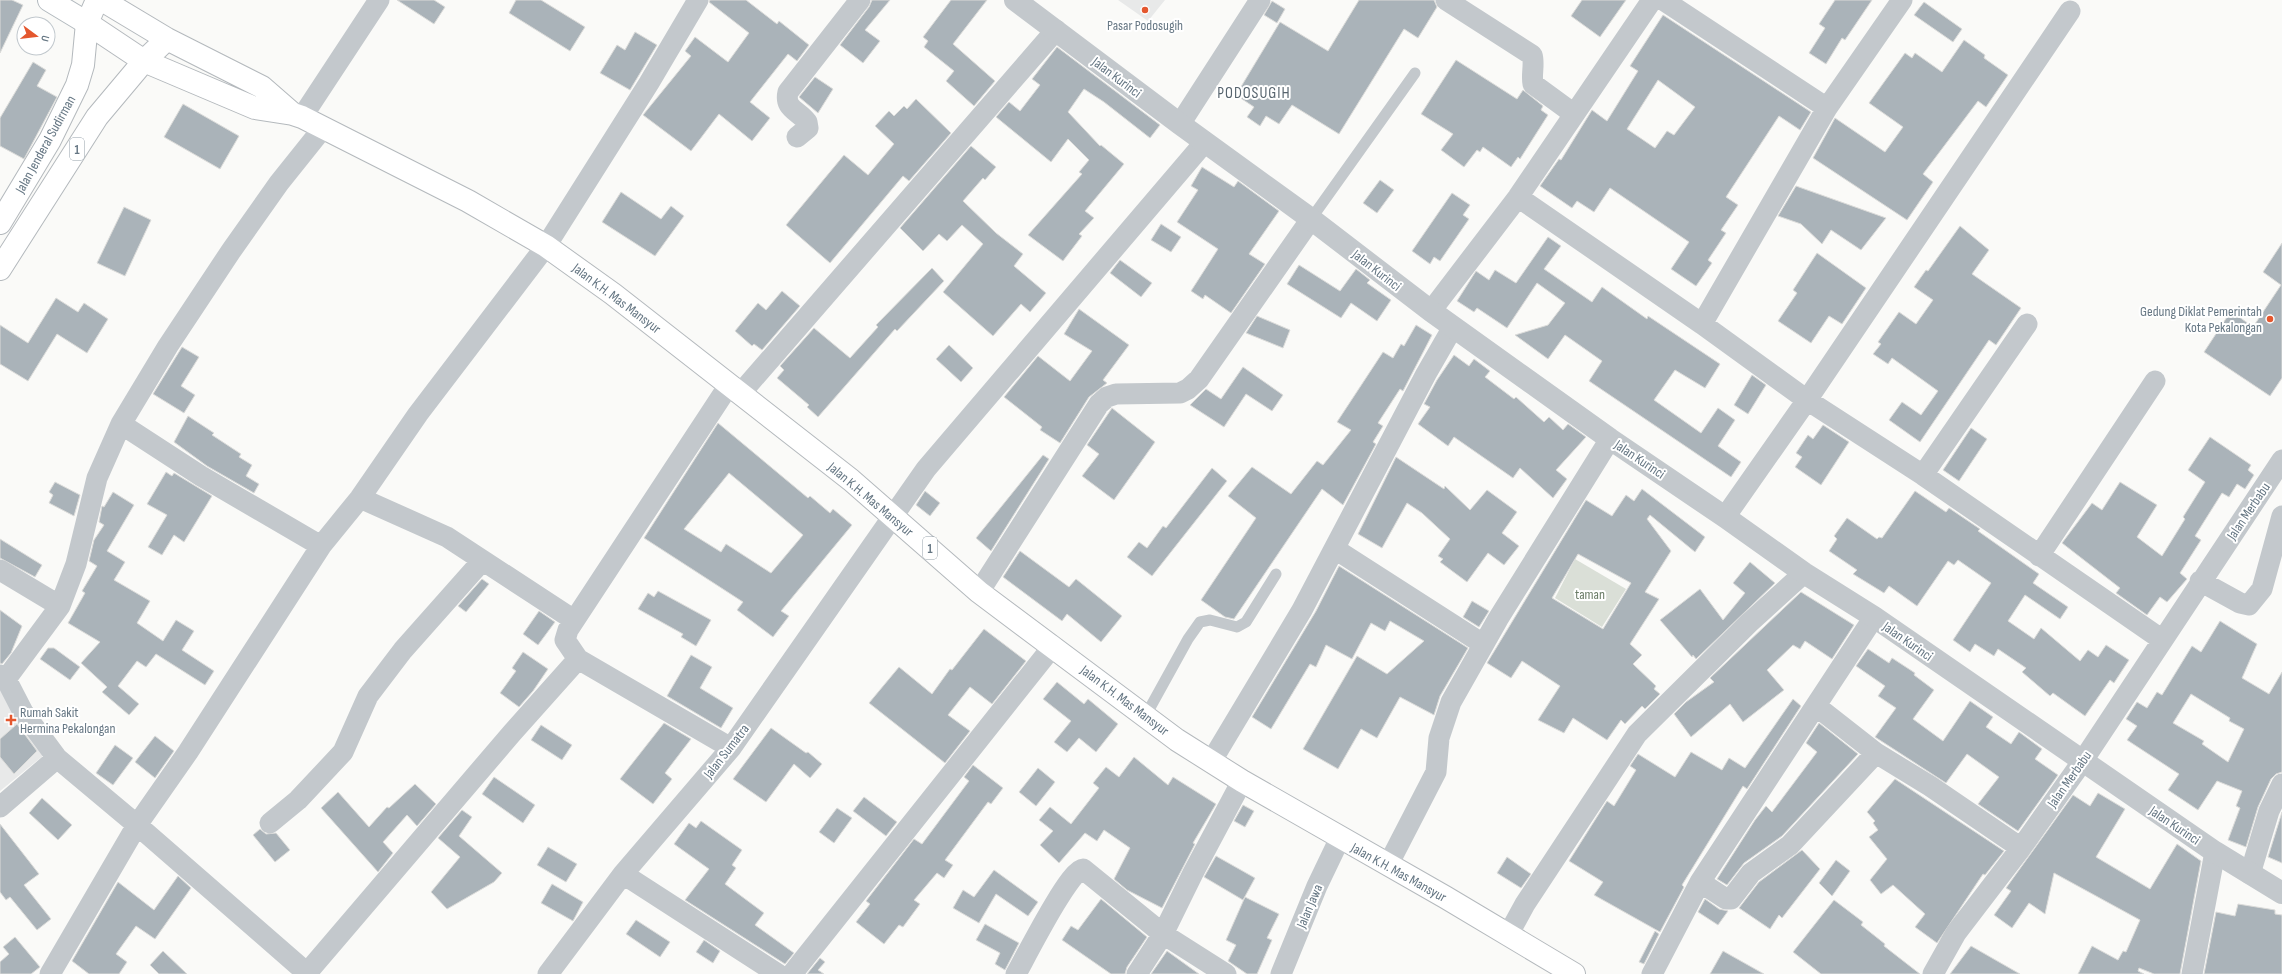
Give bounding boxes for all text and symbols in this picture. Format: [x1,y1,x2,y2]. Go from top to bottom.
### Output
marker: Pasar Podosugih [1140,5,1150,15]
north arrow [16,16,56,56]
place label: Pasar Podosugih [1107,17,1183,34]
text: U [38,34,52,43]
street label: Jalan Kurinci [1088,53,1145,101]
district label: PODOSUGIH [1217,84,1291,103]
street label: Jalan Jenderal Sudirman [11,92,79,197]
road number: 1 [70,138,84,160]
street label: Jalan Kurinci [1348,245,1405,295]
street label: Jalan K.H. Mas Mansyur [568,259,664,337]
place label: Gedung Diklat Pemerintah Kota Pekalongan [2140,303,2262,336]
marker: Gedung Diklat Pemerintah Kota Pekalongan [2265,314,2275,324]
street label: Jalan Kurinci [1610,436,1668,482]
street label: Jalan K.H. Mas Mansyur [824,458,917,540]
street label: Jalan Merbabu [2223,479,2274,544]
road number: 1 [923,537,937,559]
park label: taman [1575,586,1605,603]
street label: Jalan Kurinci [1879,617,1936,665]
street label: Jalan K.H. Mas Mansyur [1076,661,1172,739]
place label: Rumah Sakit Hermina Pekalongan [20,704,115,737]
marker: Rumah Sakit Hermina Pekalongan [5,714,17,726]
street label: Jalan Sumatra [699,721,753,783]
street label: Jalan Merbabu [2043,748,2095,812]
street label: Jalan Kurinci [2145,802,2203,848]
street label: Jalan K.H. Mas Mansyur [1347,839,1449,906]
street label: Jalan Jawa [1292,882,1326,931]

